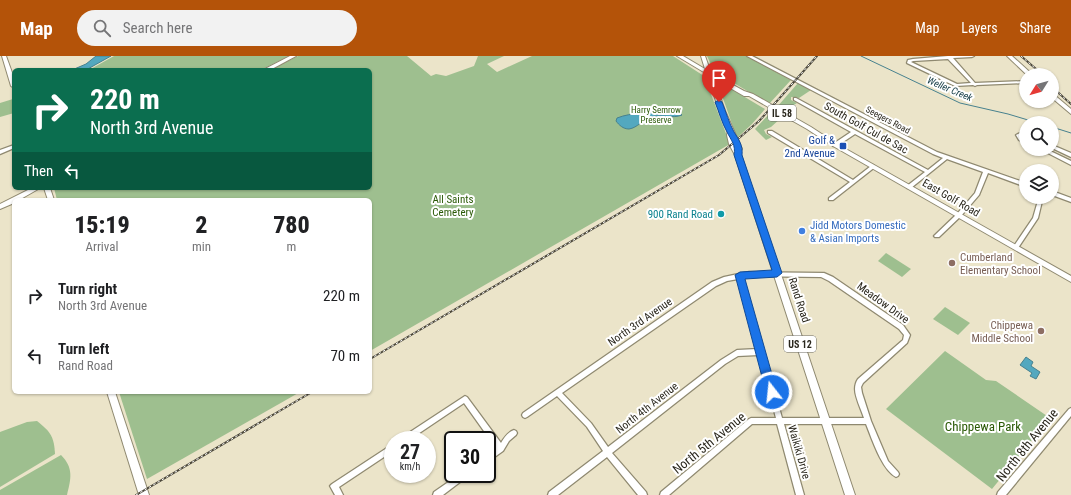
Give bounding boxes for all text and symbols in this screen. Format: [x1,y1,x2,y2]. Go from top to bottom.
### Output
search box [77,10,357,46]
text: Map [20,17,53,40]
icon: search [91,17,113,39]
text: Search here [123,19,193,37]
text: Map [915,20,939,36]
text: Layers [961,20,998,36]
text: Share [1020,20,1051,36]
pin [702,61,736,102]
icon: arrive [708,67,730,89]
north arrow [1019,68,1059,108]
map controls [1019,68,1059,204]
water label: Weller Creek [926,75,975,104]
text: 220 m [90,83,160,116]
icon: right [24,84,76,136]
street label: South Golf Cul de Sac [822,100,910,156]
street label: Seegers Road [864,104,912,136]
park label: Harry Semrow Preserve [631,105,681,125]
road number: IL 58 [768,105,796,121]
button: search [1019,116,1059,156]
text: North 3rd Avenue [90,117,213,138]
place label: Golf & 2nd Avenue [785,134,835,160]
marker: Golf & 2nd Avenue [838,141,848,151]
icon: left [61,160,83,182]
text: Then [24,162,53,180]
button: layers [1019,164,1059,204]
street label: East Golf Road [920,176,982,220]
park label: All Saints Cemetery [432,193,474,219]
place label: 900 Rand Road [648,208,713,221]
marker: 900 Rand Road [716,209,726,219]
text: 15:19 [74,211,130,239]
text: 2 [195,211,208,239]
text: 780 [273,211,310,239]
place label: Jidd Motors Domestic & Asian Imports [810,219,906,245]
marker: Jidd Motors Domestic & Asian Imports [797,226,807,236]
text: Arrival [85,239,119,254]
text: min [192,239,211,254]
text: m [287,239,296,254]
place label: Cumberland Elementary School [960,251,1041,277]
marker: Cumberland Elementary School [947,258,957,268]
street label: Rand Road [786,276,812,324]
text: Turn right [58,280,117,298]
street label: Meadow Drive [854,280,912,326]
icon: right [24,285,46,307]
text: 220 m [323,287,360,305]
street label: North 3rd Avenue [605,295,675,349]
text: North 3rd Avenue [58,298,147,313]
place label: Chippewa Middle School [971,319,1033,345]
marker: Chippewa Middle School [1036,326,1046,336]
road number: US 12 [784,336,816,352]
text: Turn left [58,340,109,358]
icon: left [24,345,46,367]
text: 70 m [330,347,360,365]
text: Rand Road [58,358,113,373]
position arrow [751,371,793,413]
street label: North 4th Avenue [613,380,681,436]
street label: North 8th Avenue [993,406,1061,484]
street label: North 5th Avenue [670,409,748,477]
park label: Chippewa Park [945,419,1021,434]
street label: Waikiki Drive [785,424,813,480]
speed limit sign: 30 [444,431,496,483]
text: 27 [400,440,420,464]
text: km/h [400,461,420,472]

